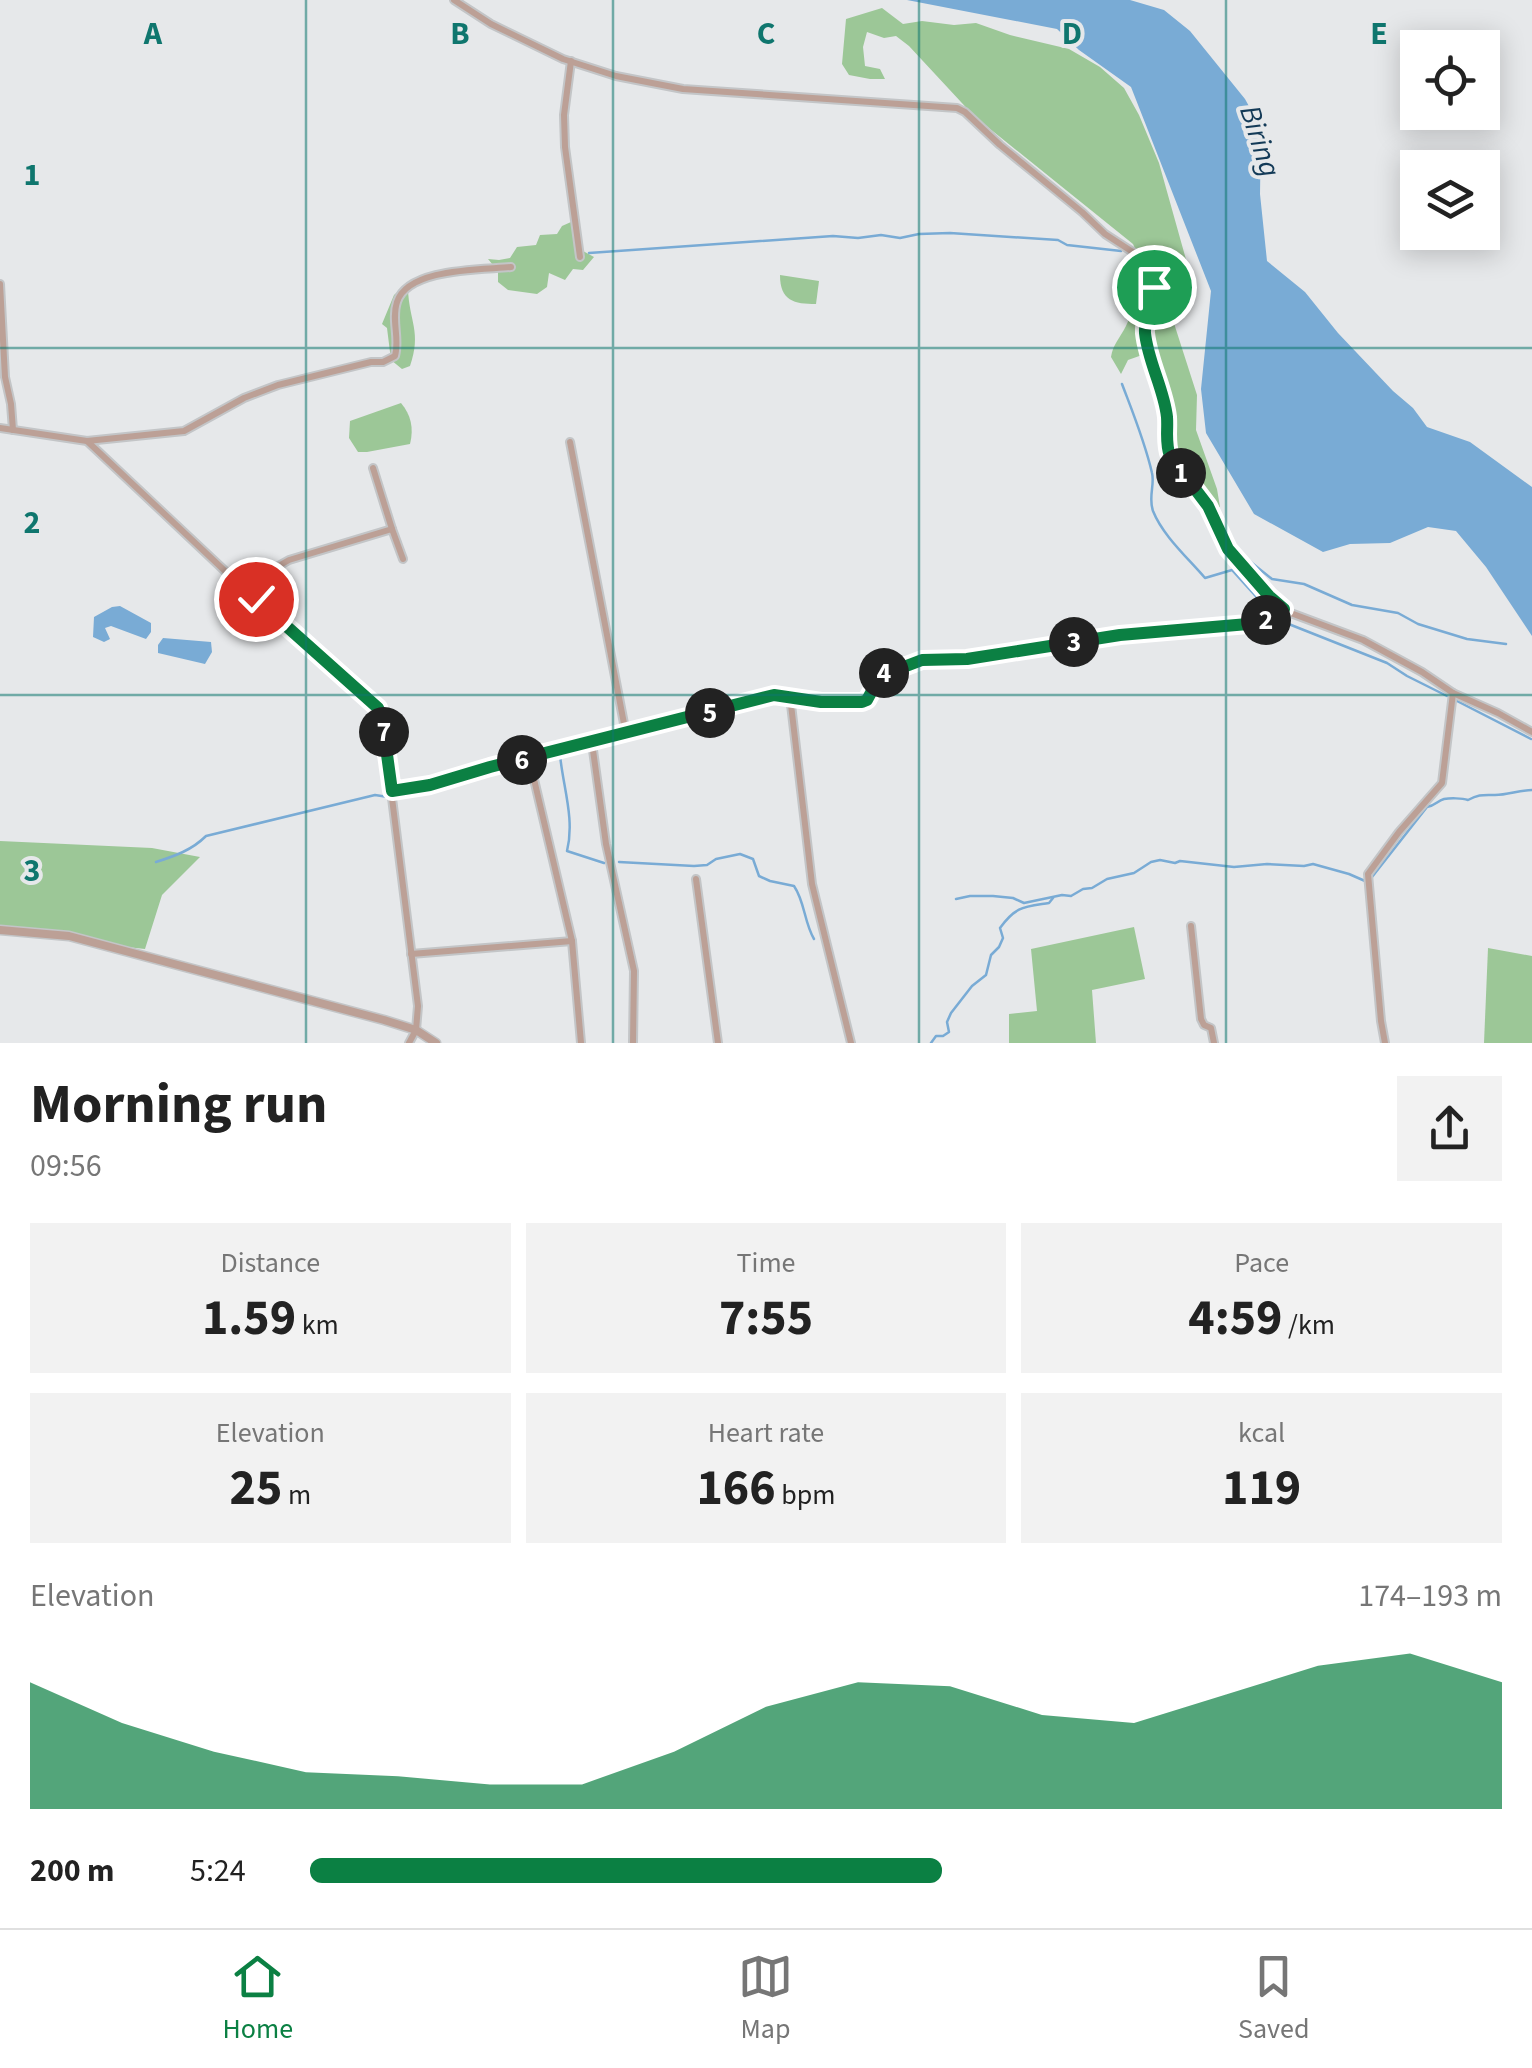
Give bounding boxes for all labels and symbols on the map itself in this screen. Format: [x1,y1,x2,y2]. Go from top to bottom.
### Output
text: A [143,11,163,57]
text: B [450,11,470,57]
text: C [757,11,775,57]
text: D [1062,11,1082,57]
text: E [1370,11,1388,57]
water label: Biring [1228,100,1292,182]
text: 1 [24,152,40,198]
pin [1112,245,1197,330]
pin: 1 [1156,448,1206,498]
text: 2 [24,500,40,546]
pin [214,557,299,642]
pin: 2 [1241,595,1291,645]
pin: 3 [1049,617,1099,667]
pin: 4 [859,648,909,698]
pin: 5 [685,688,735,738]
pin: 7 [359,707,409,757]
pin: 6 [497,735,547,785]
text: 3 [24,848,40,894]

